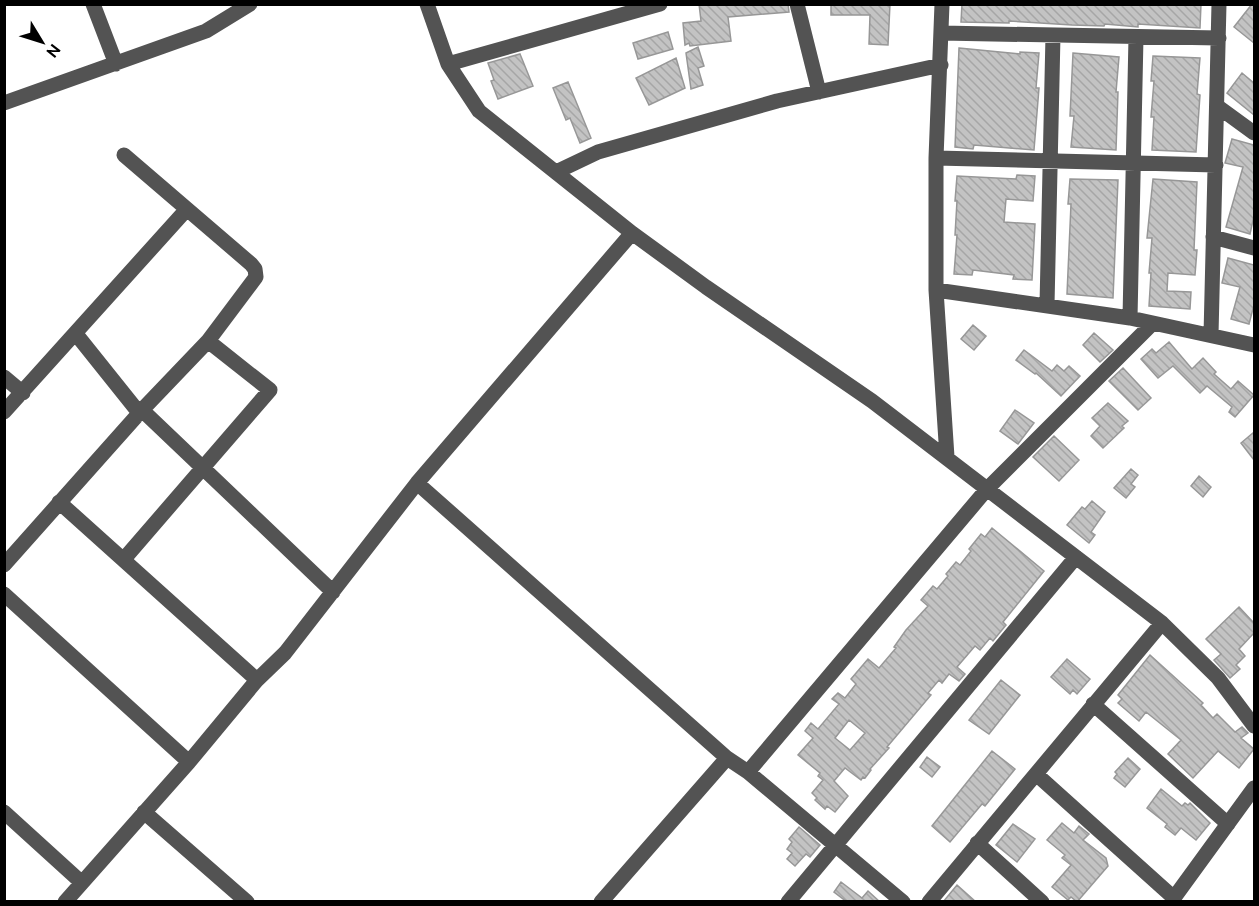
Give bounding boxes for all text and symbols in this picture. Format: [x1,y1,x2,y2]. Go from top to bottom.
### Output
north arrow [12,12,72,72]
text: N [43,41,65,61]

